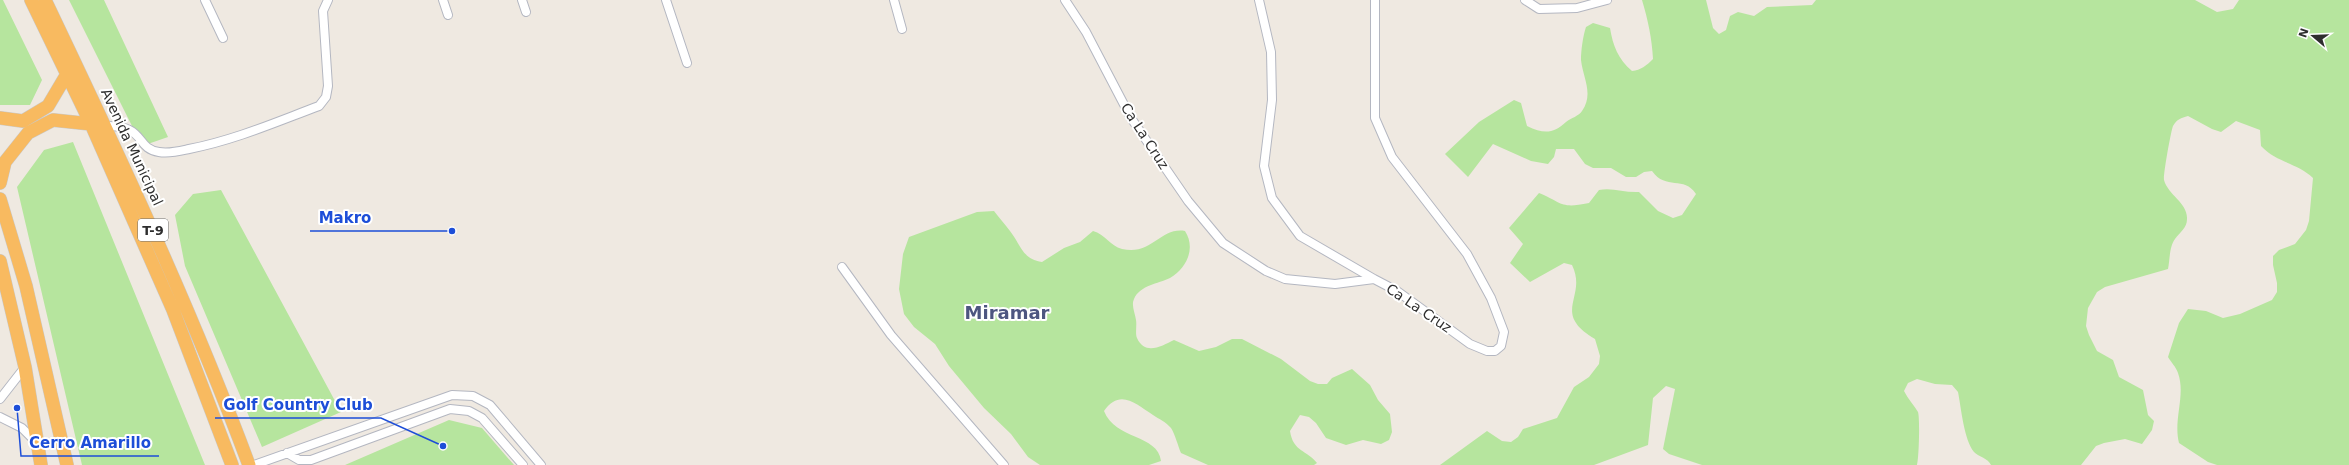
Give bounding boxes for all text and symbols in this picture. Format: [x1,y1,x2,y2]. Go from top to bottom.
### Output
north arrow [2293,16,2333,56]
text: N [2296,26,2312,39]
street label: Avenida Municipal [98,86,166,208]
street label: Ca La Cruz [1118,100,1172,172]
callout: Makro [310,204,379,231]
text: Makro [319,209,371,227]
road number: T-9 [138,219,168,241]
street label: Ca La Cruz [1383,280,1455,336]
district label: Miramar [965,302,1050,323]
callout: Golf Country Club [215,391,381,418]
text: Golf Country Club [223,396,373,414]
callout: Cerro Amarillo [21,429,159,456]
text: Cerro Amarillo [29,434,151,452]

